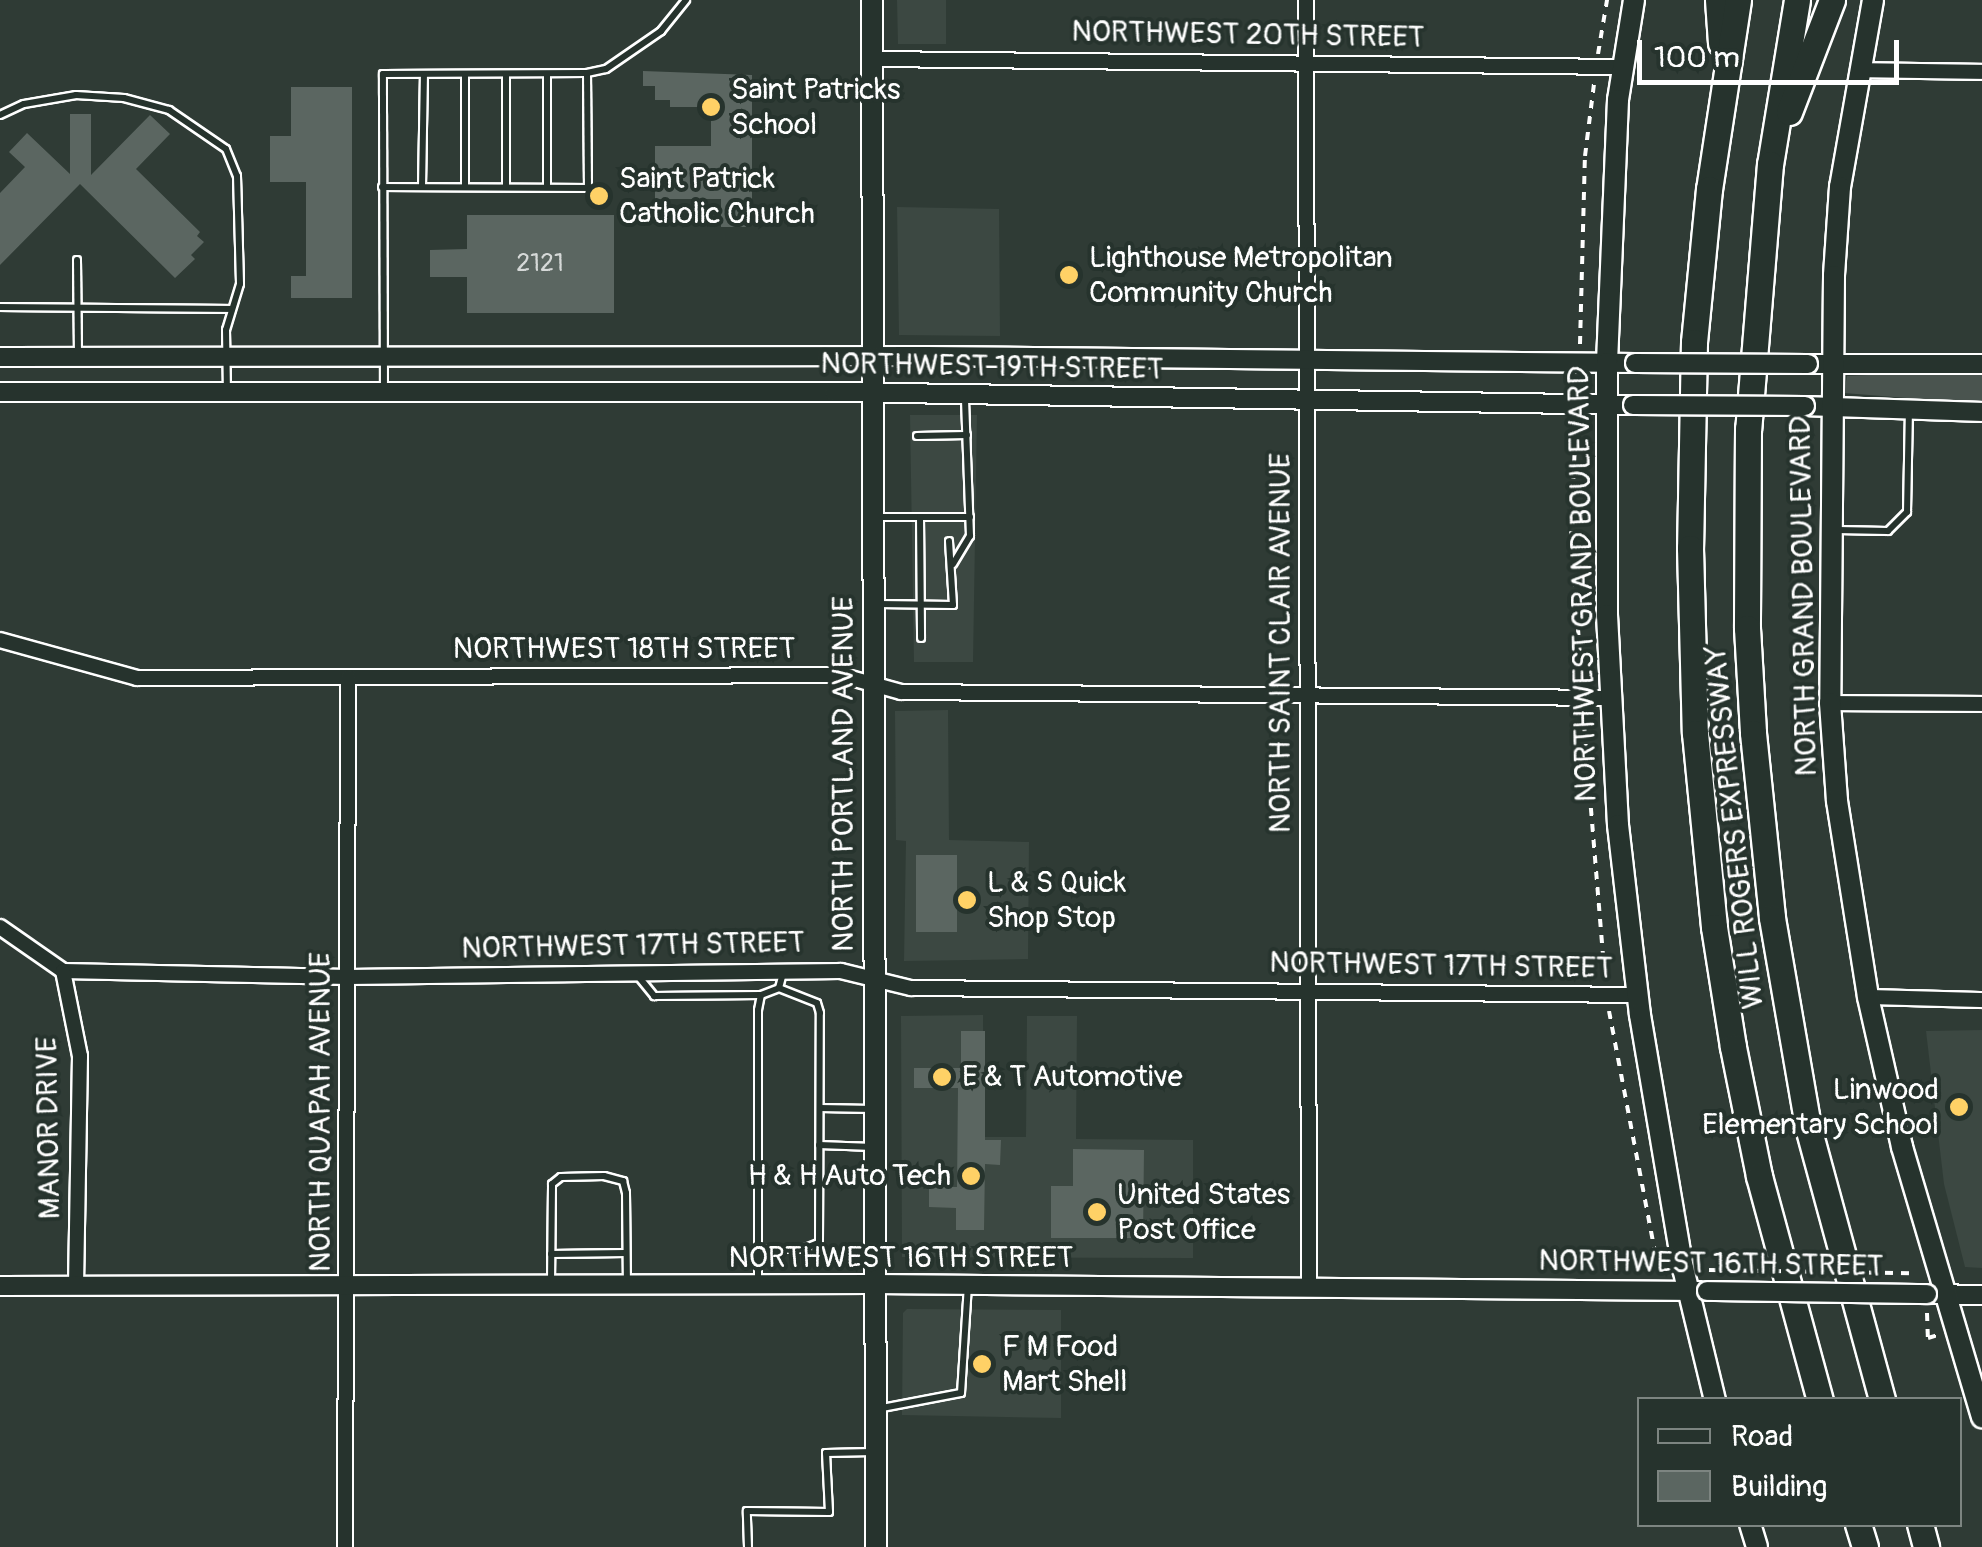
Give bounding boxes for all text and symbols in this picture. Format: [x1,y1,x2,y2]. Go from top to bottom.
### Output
street label: NORTHWEST 20TH STREET [1071,14,1425,56]
scale bar [1642,20,1904,82]
text: 100 m [1654,39,1740,76]
place label: Saint Patricks School [731,72,900,142]
marker: Saint Patricks School [700,96,722,118]
place label: Saint Patrick Catholic Church [619,161,815,232]
marker: Saint Patrick Catholic Church [588,185,610,207]
place label: Lighthouse Metropolitan Community Church [1089,240,1393,310]
house number: 2121 [516,249,564,279]
marker: Lighthouse Metropolitan Community Church [1058,264,1080,286]
street label: NORTHWEST 19TH STREET [820,346,1164,388]
street label: NORTHWEST GRAND BOULEVARD [1561,366,1605,802]
street label: NORTH GRAND BOULEVARD [1783,415,1825,777]
street label: NORTH SAINT CLAIR AVENUE [1263,453,1299,833]
street label: NORTH PORTLAND AVENUE [826,596,862,952]
street label: NORTHWEST 18TH STREET [453,631,795,667]
street label: WILL ROGERS EXPRESSWAY [1698,643,1772,1011]
place label: L & S Quick Shop Stop [987,865,1126,936]
marker: L & S Quick Shop Stop [956,889,978,911]
street label: NORTHWEST 17TH STREET [461,925,805,967]
street label: NORTHWEST 17TH STREET [1269,945,1613,987]
street label: NORTH QUAPAH AVENUE [303,952,339,1272]
street label: MANOR DRIVE [29,1036,69,1220]
place label: E & T Automotive [962,1059,1183,1095]
marker: E & T Automotive [931,1066,953,1088]
place label: Linwood Elementary School [1702,1072,1939,1142]
marker: Linwood Elementary School [1948,1096,1970,1118]
place label: H & H Auto Tech [748,1158,951,1194]
marker: H & H Auto Tech [960,1165,982,1187]
place label: United States Post Office [1117,1177,1290,1248]
marker: United States Post Office [1086,1201,1108,1223]
street label: NORTHWEST 16TH STREET [729,1240,1073,1276]
street label: NORTHWEST 16TH STREET [1538,1243,1884,1285]
place label: F M Food Mart Shell [1002,1329,1127,1400]
marker: F M Food Mart Shell [971,1353,993,1375]
legend [1637,1397,1962,1527]
text: Road [1731,1418,1793,1455]
text: Building [1731,1468,1827,1505]

